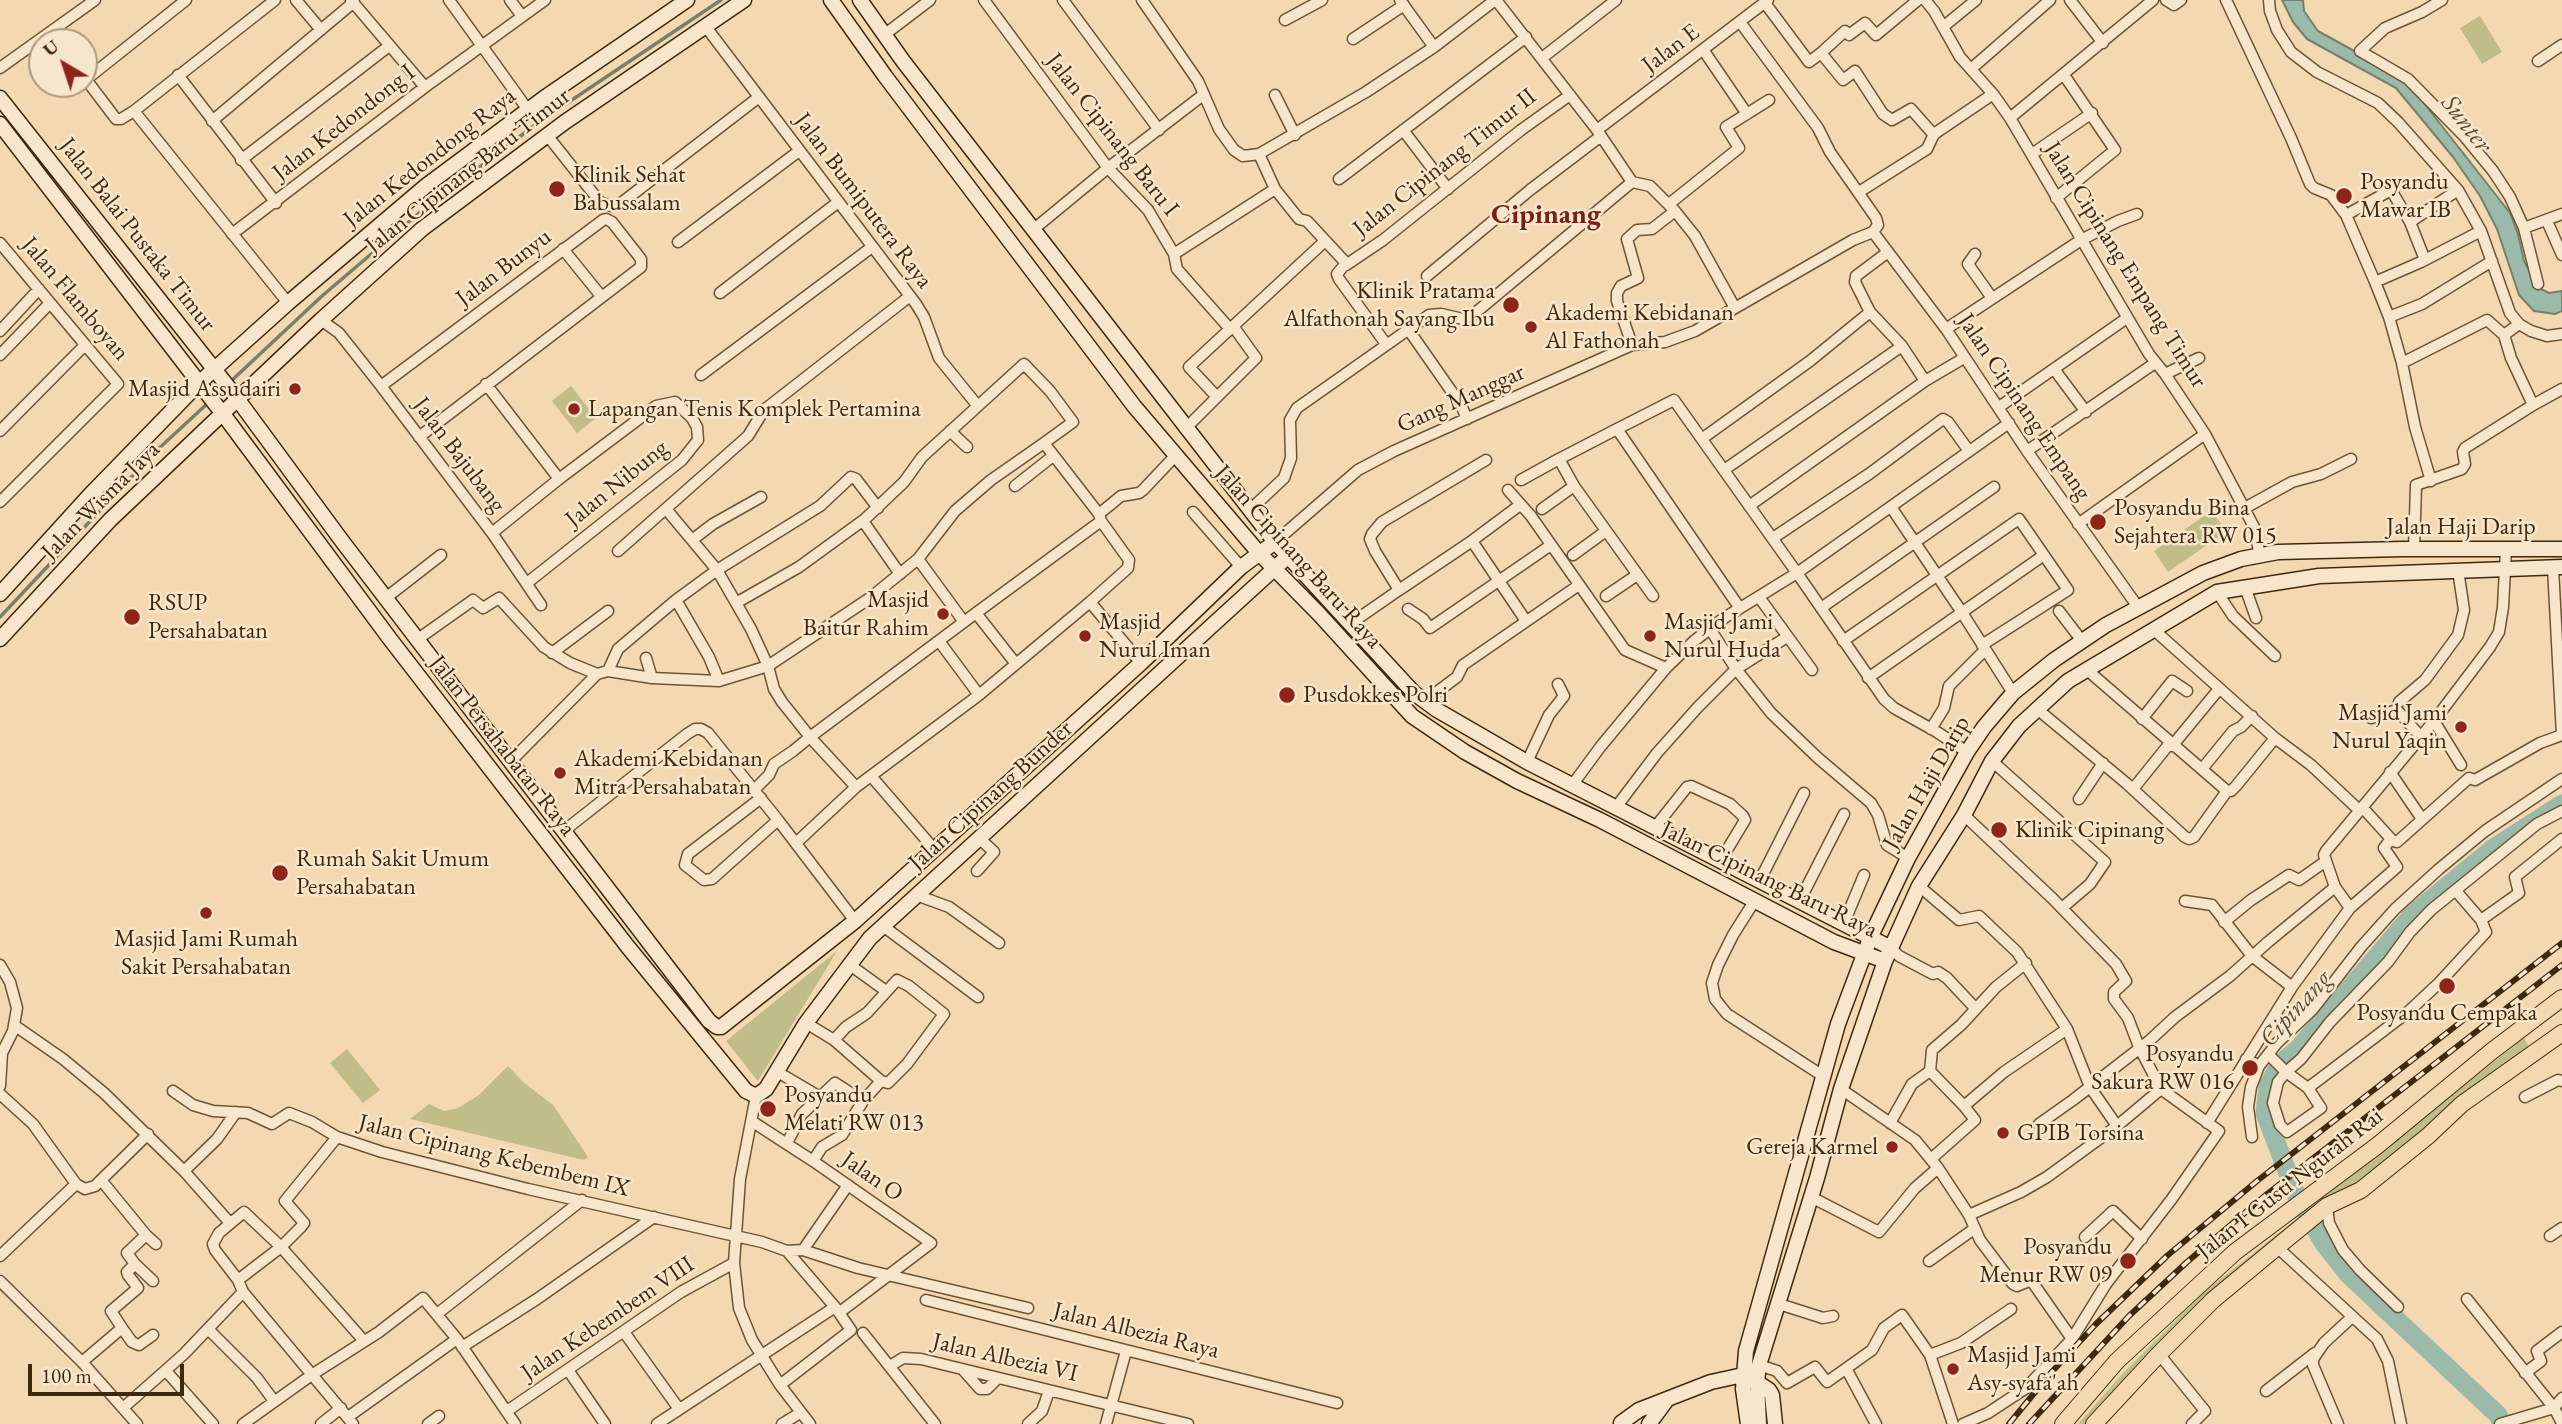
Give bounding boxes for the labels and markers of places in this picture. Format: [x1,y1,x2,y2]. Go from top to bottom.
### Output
place label: Klinik Sehat Babussalam [573,161,686,217]
place label: Posyandu Mawar IB [2360,168,2451,224]
marker: Klinik Sehat Babussalam [547,179,567,199]
marker: Posyandu Mawar IB [2334,186,2354,206]
place label: Klinik Pratama Alfathonah Sayang Ibu [1284,277,1495,333]
marker: Klinik Pratama Alfathonah Sayang Ibu [1501,295,1521,315]
place label: Akademi Kebidanan Al Fathonah [1545,299,1734,355]
marker: Akademi Kebidanan Al Fathonah [1523,319,1539,335]
place label: Masjid Assudairi [128,375,281,403]
marker: Masjid Assudairi [287,381,303,397]
place label: Lapangan Tenis Komplek Pertamina [588,395,921,423]
marker: Lapangan Tenis Komplek Pertamina [566,401,582,417]
place label: Posyandu Bina Sejahtera RW 015 [2114,494,2277,550]
marker: Posyandu Bina Sejahtera RW 015 [2088,512,2108,532]
place label: Masjid Baitur Rahim [803,586,929,642]
place label: RSUP Persahabatan [148,589,268,645]
marker: Masjid Baitur Rahim [935,606,951,622]
marker: RSUP Persahabatan [122,607,142,627]
place label: Masjid Nurul Iman [1099,608,1211,664]
place label: Masjid Jami Nurul Huda [1664,608,1781,664]
marker: Masjid Nurul Iman [1077,628,1093,644]
marker: Masjid Jami Nurul Huda [1642,628,1658,644]
place label: Pusdokkes Polri [1303,681,1448,709]
marker: Pusdokkes Polri [1277,685,1297,705]
place label: Masjid Jami Nurul Yaqin [2332,699,2447,755]
marker: Masjid Jami Nurul Yaqin [2453,719,2469,735]
place label: Akademi Kebidanan Mitra Persahabatan [574,745,763,801]
marker: Akademi Kebidanan Mitra Persahabatan [552,765,568,781]
place label: Klinik Cipinang [2015,816,2164,844]
marker: Klinik Cipinang [1989,820,2009,840]
place label: Rumah Sakit Umum Persahabatan [296,845,489,901]
marker: Rumah Sakit Umum Persahabatan [270,863,290,883]
marker: Masjid Jami Rumah Sakit Persahabatan [198,905,214,921]
place label: Masjid Jami Rumah Sakit Persahabatan [114,925,298,981]
marker: Posyandu Cempaka [2437,976,2457,996]
place label: Posyandu Cempaka [2357,999,2537,1027]
place label: Posyandu Sakura RW 016 [2091,1040,2234,1096]
marker: Posyandu Sakura RW 016 [2240,1058,2260,1078]
place label: Posyandu Melati RW 013 [784,1081,924,1137]
marker: Posyandu Melati RW 013 [758,1099,778,1119]
place label: GPIB Torsina [2017,1119,2144,1147]
marker: GPIB Torsina [1995,1125,2011,1141]
place label: Gereja Karmel [1746,1133,1878,1161]
marker: Gereja Karmel [1884,1139,1900,1155]
place label: Posyandu Menur RW 09 [1979,1233,2112,1289]
marker: Posyandu Menur RW 09 [2118,1251,2138,1271]
place label: Masjid Jami Asy-syafa'ah [1967,1341,2079,1397]
marker: Masjid Jami Asy-syafa'ah [1945,1361,1961,1377]

